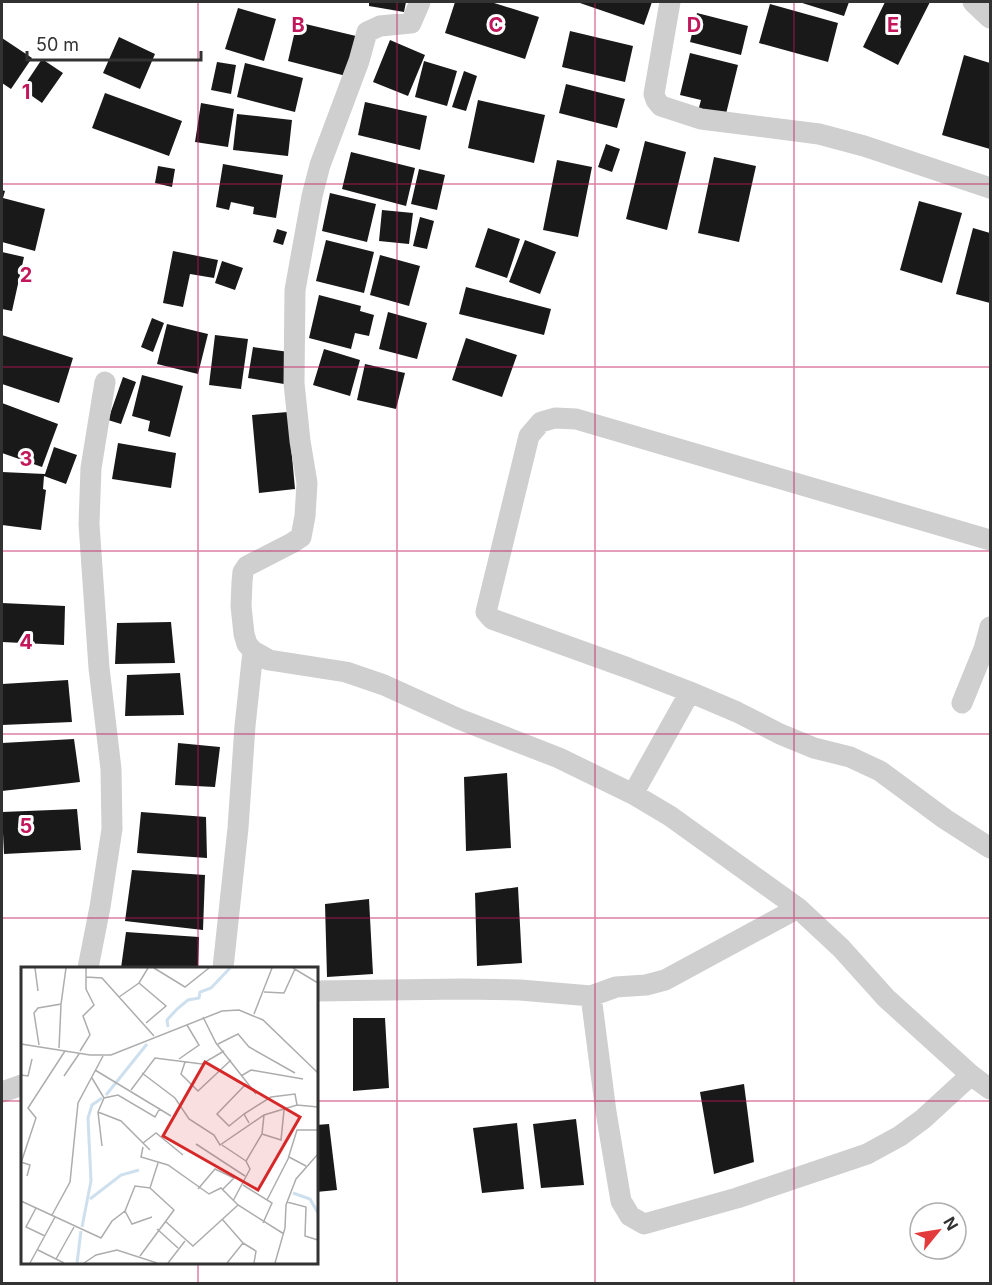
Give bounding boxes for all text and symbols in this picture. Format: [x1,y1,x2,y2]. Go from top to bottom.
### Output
text: B [291,13,305,37]
text: C [489,13,503,37]
text: D [687,13,701,37]
text: E [887,13,899,37]
scale bar [27,24,201,62]
text: 50 m [36,34,79,55]
text: 1 [22,80,30,104]
text: 2 [20,263,32,287]
text: 3 [20,447,32,471]
text: 4 [19,630,33,654]
text: 5 [20,814,32,838]
inset map [21,967,318,1264]
north arrow [908,1201,968,1261]
text: N [939,1213,963,1234]

